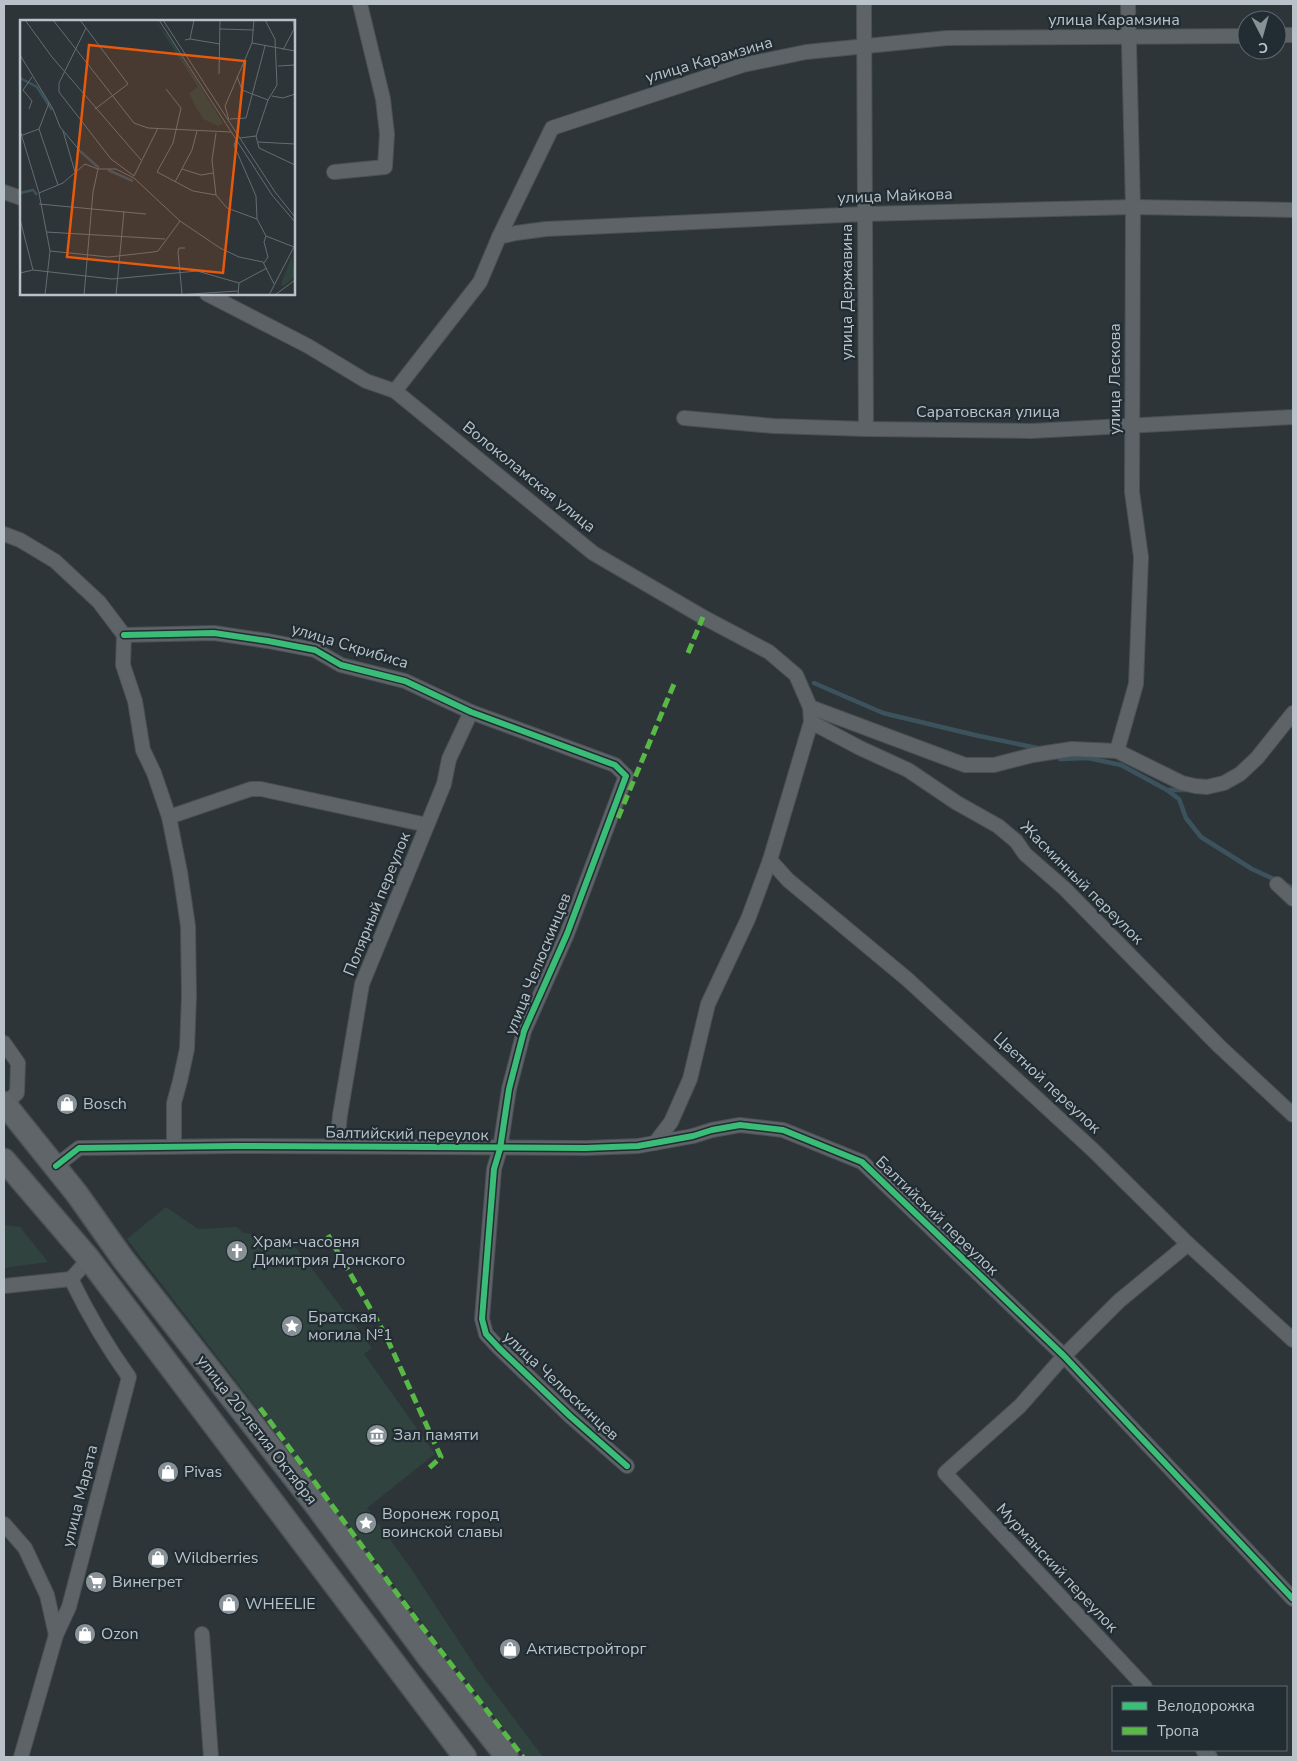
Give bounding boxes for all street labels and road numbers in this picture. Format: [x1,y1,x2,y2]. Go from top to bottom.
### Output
street label: улица Карамзина [1048,9,1180,31]
street label: улица Карамзина [643,31,775,89]
street label: улица Майкова [837,183,953,209]
street label: улица Державина [836,224,858,360]
street label: улица Лескова [1104,323,1126,435]
street label: Саратовская улица [916,401,1060,423]
street label: Волоколамская улица [458,416,600,538]
street label: улица Скрибиса [289,618,411,674]
street label: Жасминный переулок [1015,816,1149,950]
street label: Полярный переулок [338,828,416,979]
street label: улица Челюскинцев [499,889,577,1038]
street label: Цветной переулок [988,1027,1106,1139]
street label: Балтийский переулок [325,1122,490,1146]
street label: Балтийский переулок [871,1151,1004,1281]
street label: улица Челюскинцев [498,1326,624,1446]
street label: улица 20-летия Октября [191,1350,323,1510]
street label: улица Марата [57,1442,103,1550]
street label: Мурманский переулок [991,1499,1123,1638]

